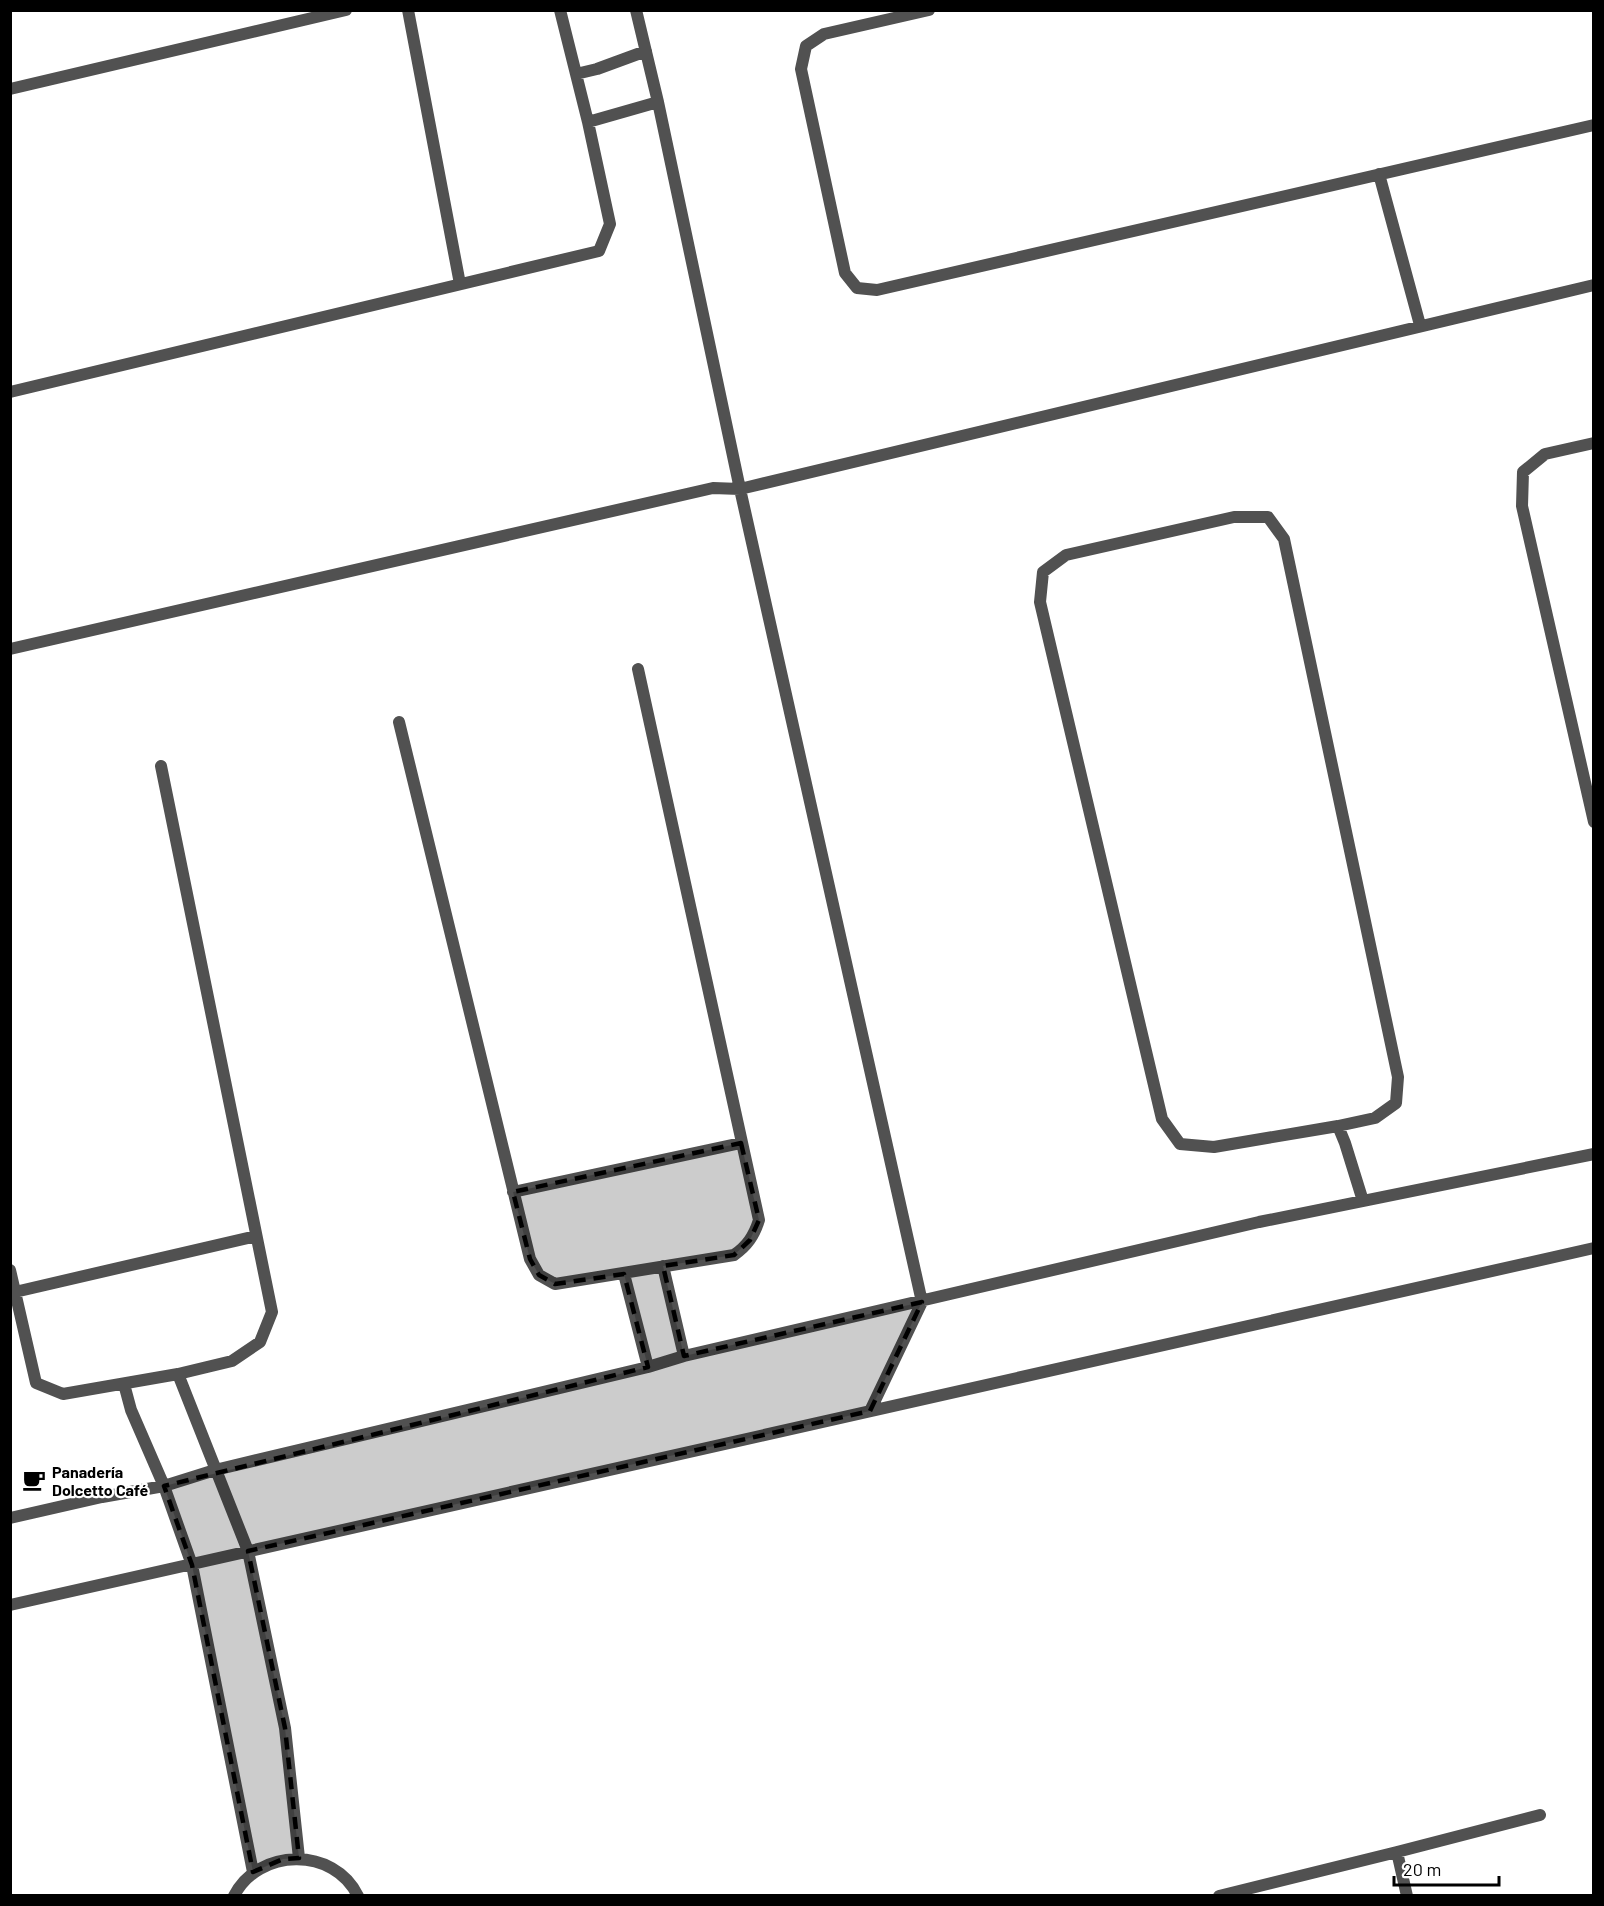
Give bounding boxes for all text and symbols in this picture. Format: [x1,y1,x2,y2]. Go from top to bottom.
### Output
place label: Panadería Dolcetto Café [52,1462,149,1499]
cafe icon: Panadería Dolcetto Café [21,1467,47,1493]
scale bar [1394,1849,1499,1887]
text: 20 m [1403,1858,1441,1880]

